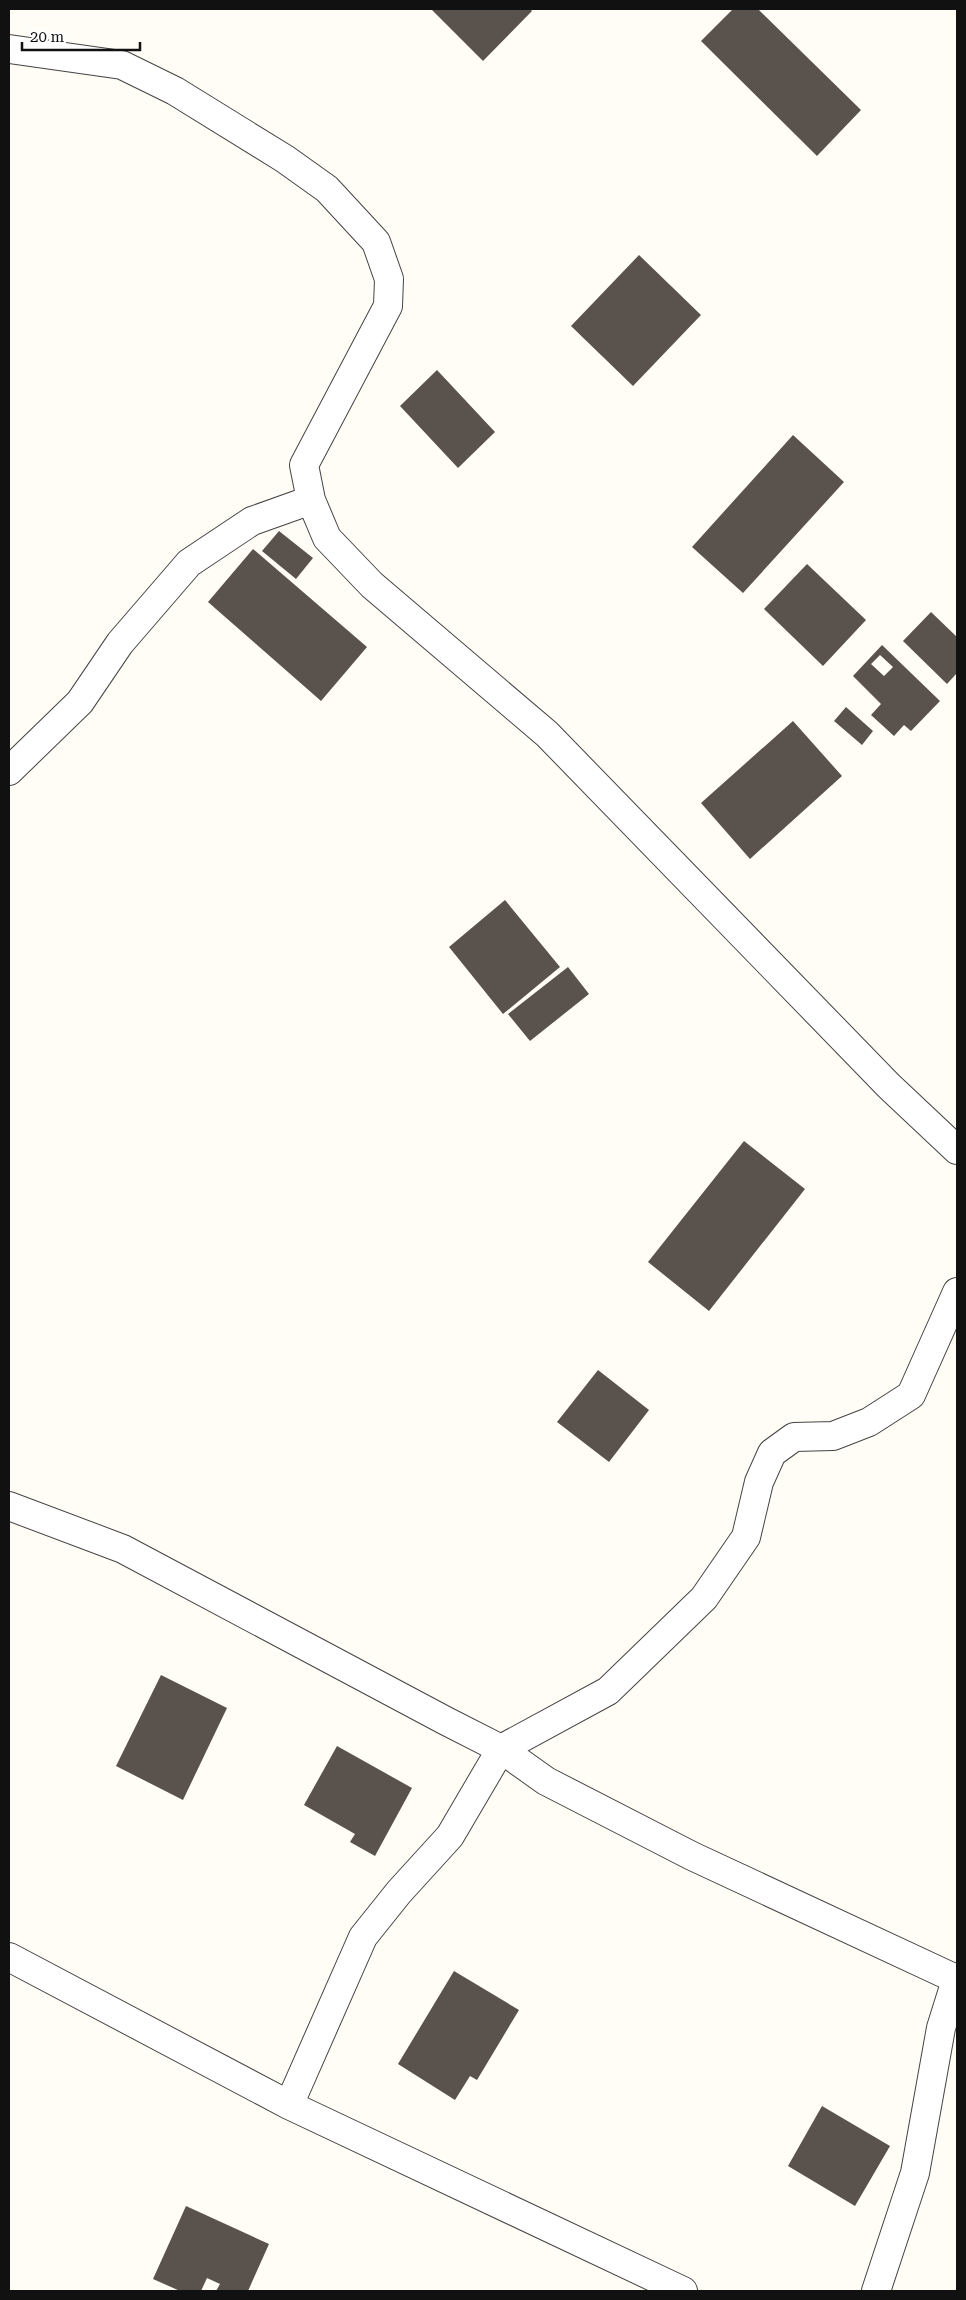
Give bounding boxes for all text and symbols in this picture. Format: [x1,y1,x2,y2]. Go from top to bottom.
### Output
scale bar [22,20,140,52]
text: 20 m [30,28,65,46]

